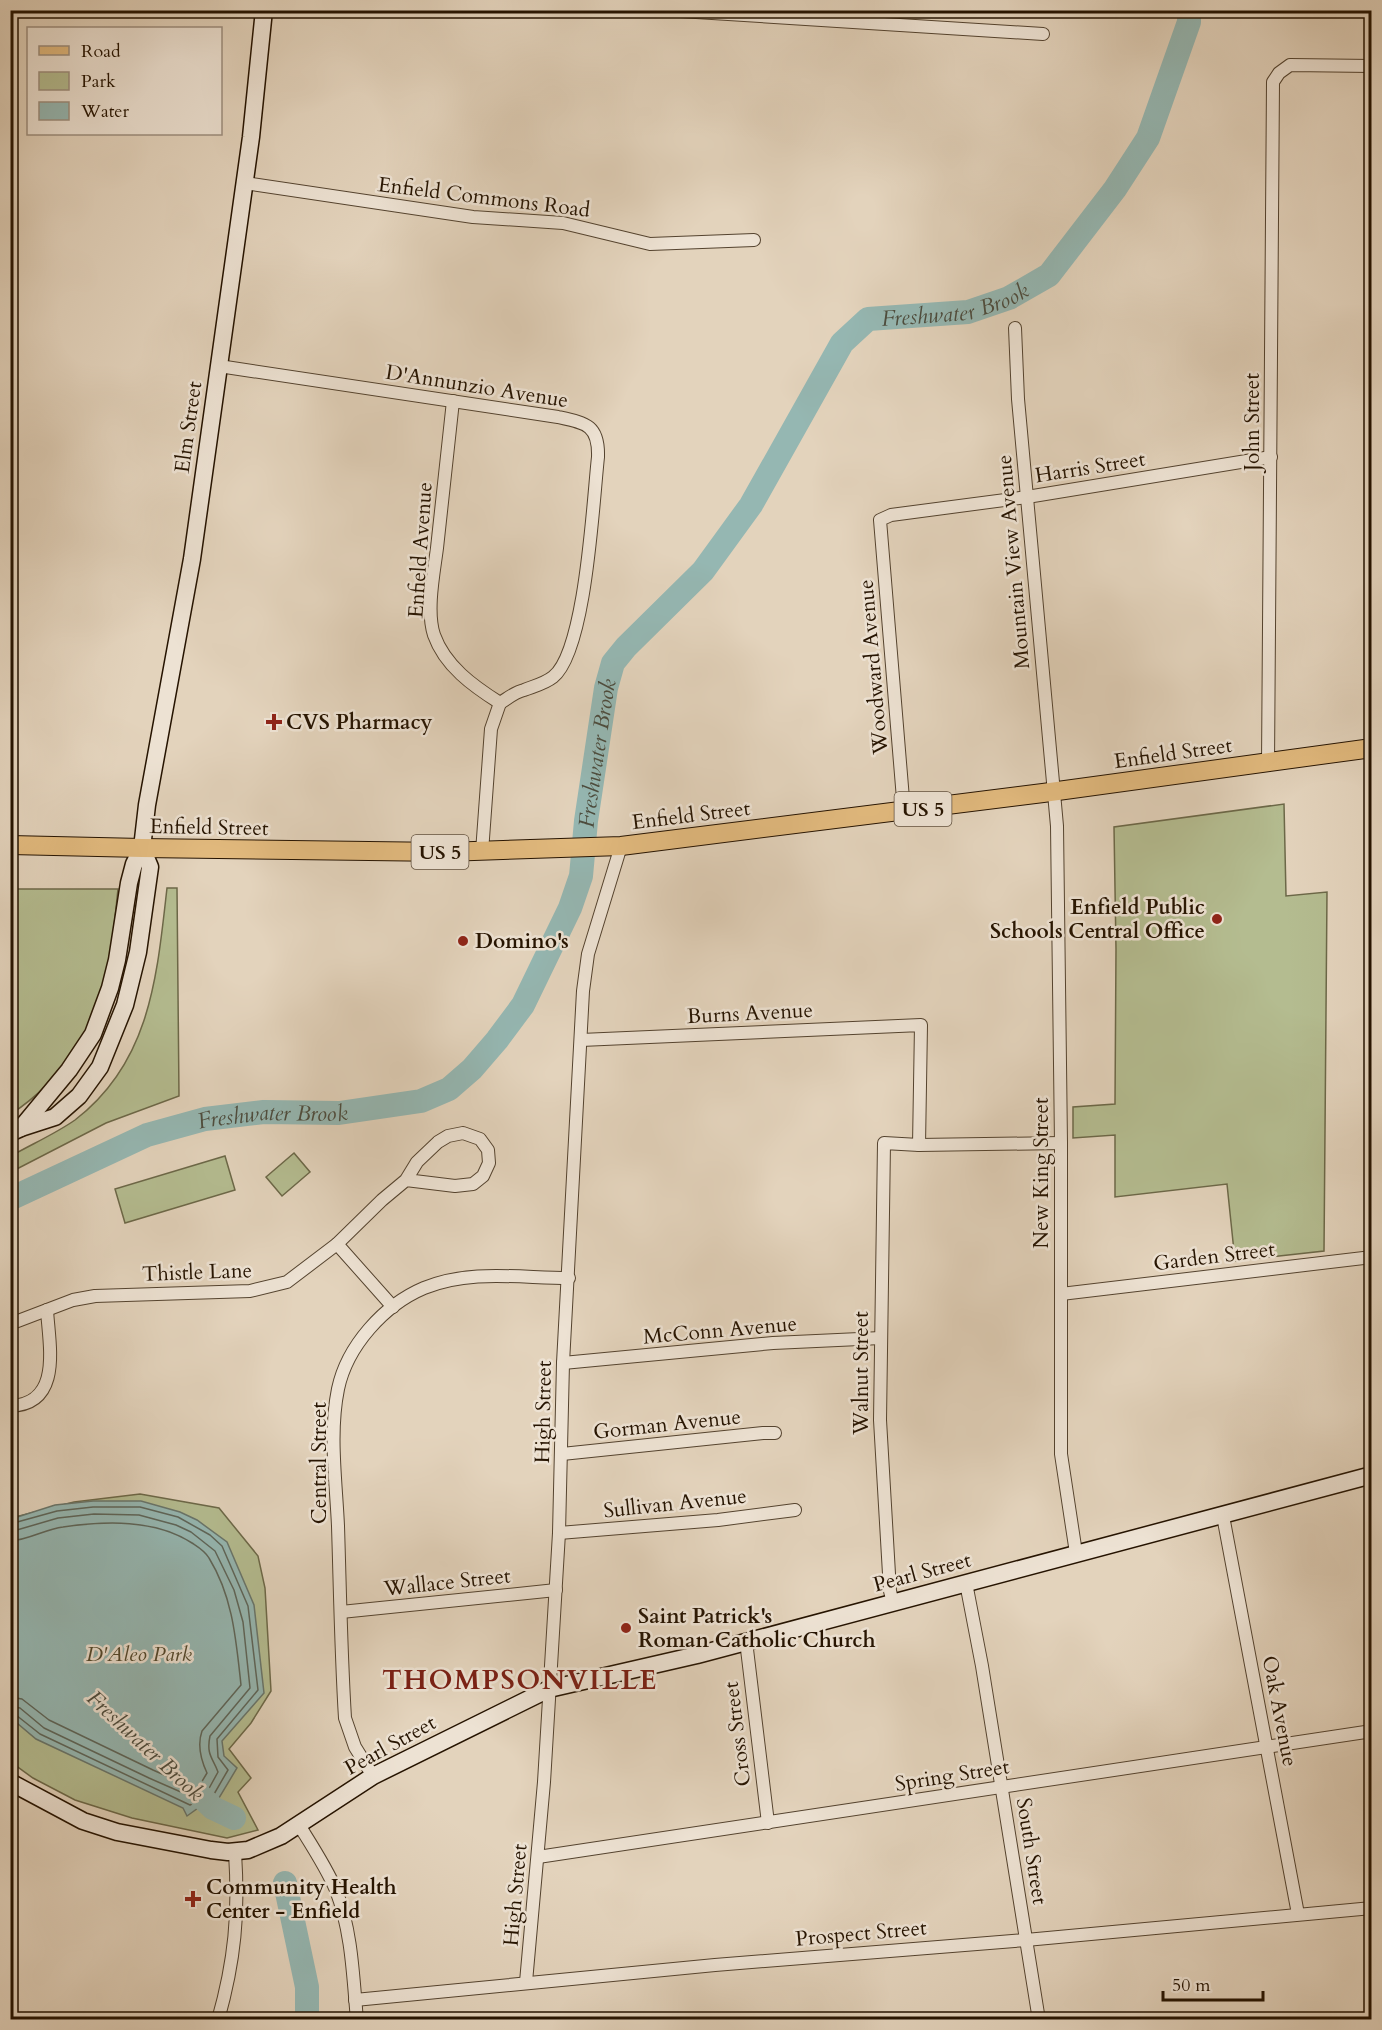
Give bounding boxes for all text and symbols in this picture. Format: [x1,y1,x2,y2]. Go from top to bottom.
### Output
legend [27,27,222,135]
text: Road [81,39,121,64]
text: Park [81,69,116,94]
text: Water [80,99,130,124]
street label: Enfield Commons Road [376,170,592,225]
water label: Freshwater Brook [880,276,1035,334]
street label: D'Annunzio Avenue [384,358,570,415]
street label: John Street [1238,373,1267,474]
street label: Elm Street [168,379,209,475]
street label: Harris Street [1033,444,1148,491]
street label: Mountain View Avenue [990,453,1037,670]
street label: Enfield Avenue [401,481,440,619]
street label: Woodward Avenue [851,578,896,757]
water label: Freshwater Brook [571,675,624,829]
place label: CVS Pharmacy [286,708,433,737]
marker: CVS Pharmacy [267,715,281,729]
street label: Enfield Street [1112,731,1234,776]
road number: US 5 [894,792,952,826]
street label: Enfield Street [630,794,752,837]
street label: Enfield Street [149,812,269,843]
road number: US 5 [412,835,468,869]
place label: Enfield Public Schools Central Office [990,893,1205,946]
marker: Enfield Public Schools Central Office [1210,912,1224,926]
place label: Domino's [475,927,569,956]
marker: Domino's [456,934,470,948]
street label: Burns Avenue [686,996,814,1031]
street label: New King Street [1027,1097,1056,1249]
water label: Freshwater Brook [194,1098,350,1136]
street label: Garden Street [1152,1235,1277,1278]
street label: Thistle Lane [141,1256,253,1289]
street label: McConn Avenue [642,1309,798,1352]
street label: Walnut Street [847,1311,876,1436]
street label: High Street [528,1360,559,1464]
street label: Central Street [305,1401,334,1524]
street label: Gorman Avenue [592,1402,742,1447]
street label: Sullivan Avenue [602,1482,748,1525]
street label: Pearl Street [870,1545,975,1599]
street label: Wallace Street [381,1561,512,1604]
place label: Saint Patrick's Roman Catholic Church [638,1602,876,1655]
marker: Saint Patrick's Roman Catholic Church [619,1621,633,1635]
park label: D'Aleo Park [86,1640,193,1669]
street label: Oak Avenue [1255,1653,1304,1769]
district label: THOMPSONVILLE [382,1662,658,1699]
street label: Cross Street [717,1680,758,1788]
water label: Freshwater Brook [80,1684,211,1808]
street label: Pearl Street [339,1708,441,1782]
street label: Spring Street [893,1752,1012,1799]
street label: South Street [1009,1796,1054,1907]
street label: High Street [497,1842,534,1948]
place label: Community Health Center - Enfield [206,1873,397,1926]
marker: Community Health Center - Enfield [184,1890,202,1908]
street label: Prospect Street [794,1913,928,1954]
scale bar [1163,1964,1264,2002]
text: 50 m [1172,1973,1211,1998]

